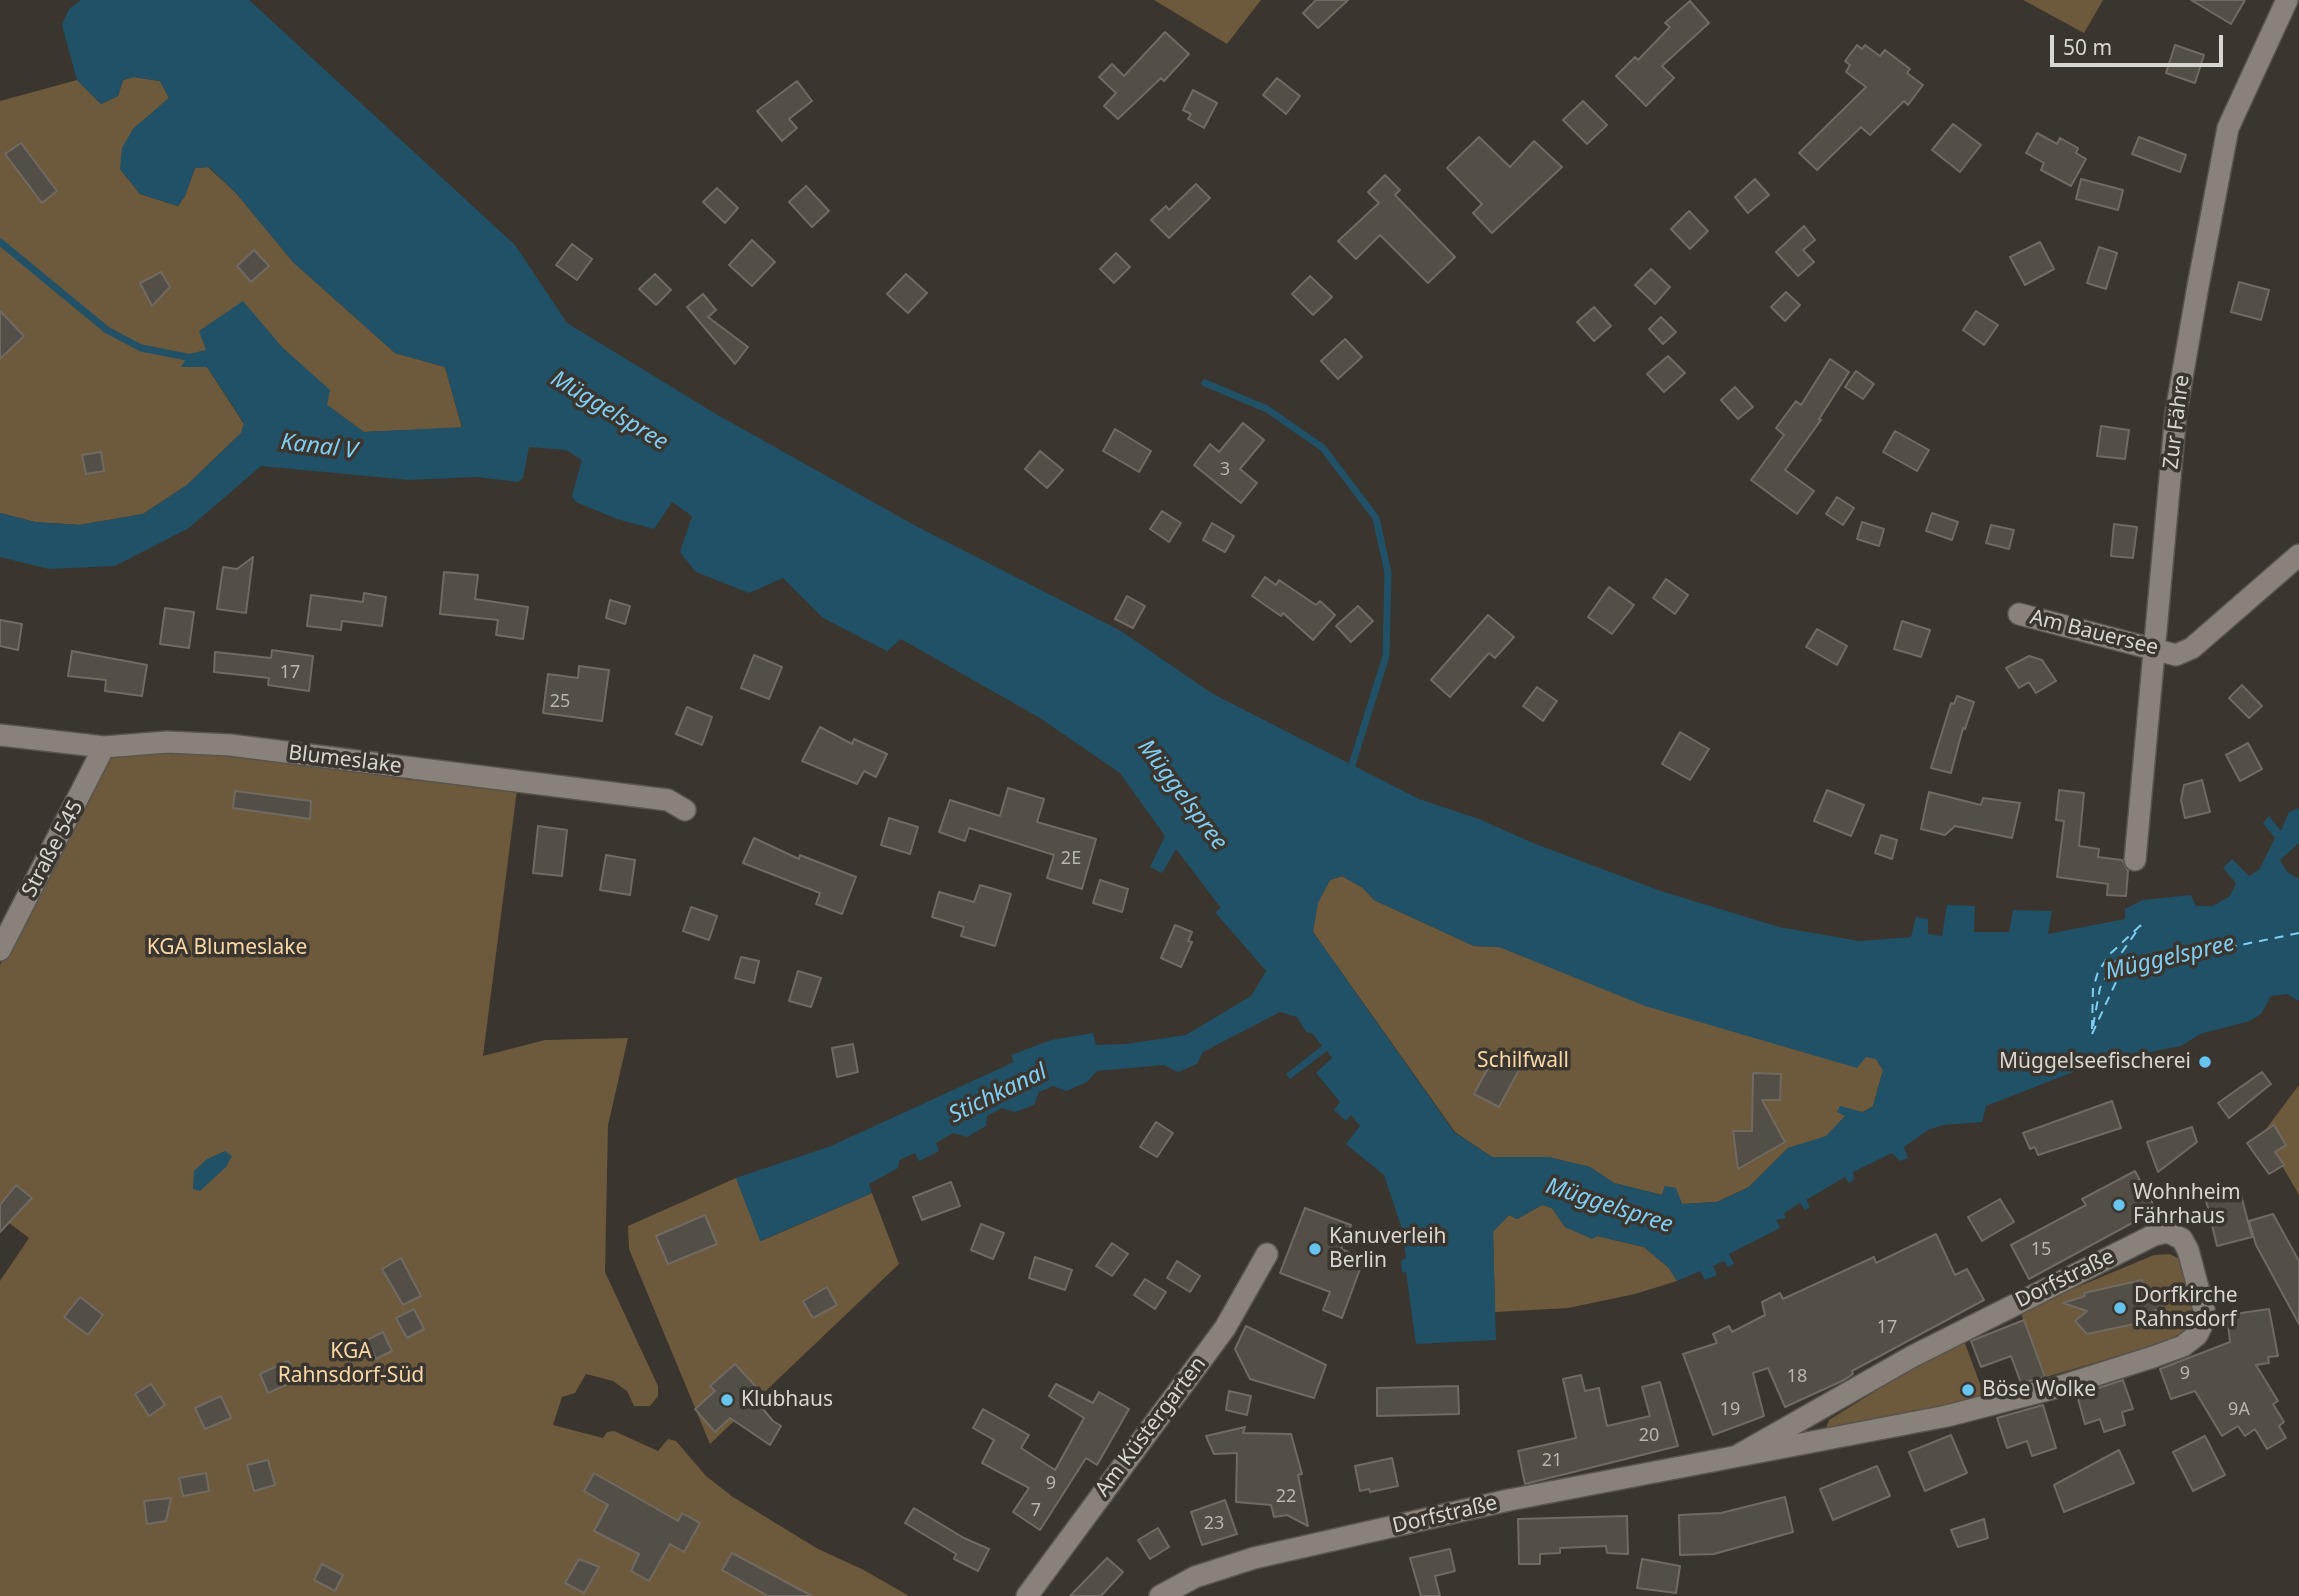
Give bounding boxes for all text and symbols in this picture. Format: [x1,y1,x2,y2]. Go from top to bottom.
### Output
scale bar [2054,21,2227,65]
text: 50 m [2063,33,2112,61]
water label: Müggelspree [545,365,673,457]
street label: Zur Fähre [2159,373,2195,471]
water label: Kanal V [279,429,359,465]
house number: 3 [1220,459,1230,481]
street label: Am Bauersee [2027,605,2161,661]
house number: 17 [280,662,300,684]
house number: 25 [550,691,570,713]
water label: Müggelspree [1131,734,1233,856]
street label: Blumeslake [287,741,403,779]
street label: Straße 545 [17,796,89,902]
house number: 2E [1061,848,1081,870]
water label: Müggelspree [2103,930,2237,986]
park label: KGA Blumeslake [147,935,307,961]
park label: Schilfwall [1477,1048,1569,1074]
place label: Müggelseefischerei [1999,1049,2191,1075]
marker: Müggelseefischerei [2197,1054,2213,1070]
water label: Stichkanal [944,1058,1052,1130]
water label: Müggelspree [1542,1173,1676,1239]
place label: Wohnheim Fährhaus [2133,1180,2241,1230]
marker: Wohnheim Fährhaus [2111,1197,2127,1213]
place label: Kanuverleih Berlin [1329,1224,1447,1274]
house number: 15 [2031,1239,2051,1261]
marker: Kanuverleih Berlin [1307,1241,1323,1257]
street label: Dorfstraße [2012,1244,2118,1314]
place label: Dorfkirche Rahnsdorf [2134,1283,2238,1333]
marker: Dorfkirche Rahnsdorf [2112,1300,2128,1316]
house number: 17 [1877,1317,1897,1339]
park label: KGA Rahnsdorf-Süd [278,1339,424,1389]
street label: Am Küstergarten [1090,1352,1212,1502]
house number: 9 [2180,1363,2190,1385]
house number: 18 [1787,1366,1807,1388]
place label: Böse Wolke [1982,1377,2096,1403]
marker: Böse Wolke [1960,1382,1976,1398]
place label: Klubhaus [741,1387,833,1413]
marker: Klubhaus [719,1392,735,1408]
house number: 19 [1720,1399,1740,1421]
house number: 9A [2228,1399,2250,1421]
house number: 20 [1639,1425,1659,1447]
house number: 21 [1542,1450,1562,1472]
house number: 9 [1046,1473,1056,1495]
house number: 22 [1276,1486,1296,1508]
street label: Dorfstraße [1390,1491,1500,1539]
house number: 7 [1031,1500,1041,1522]
house number: 23 [1204,1513,1224,1535]

